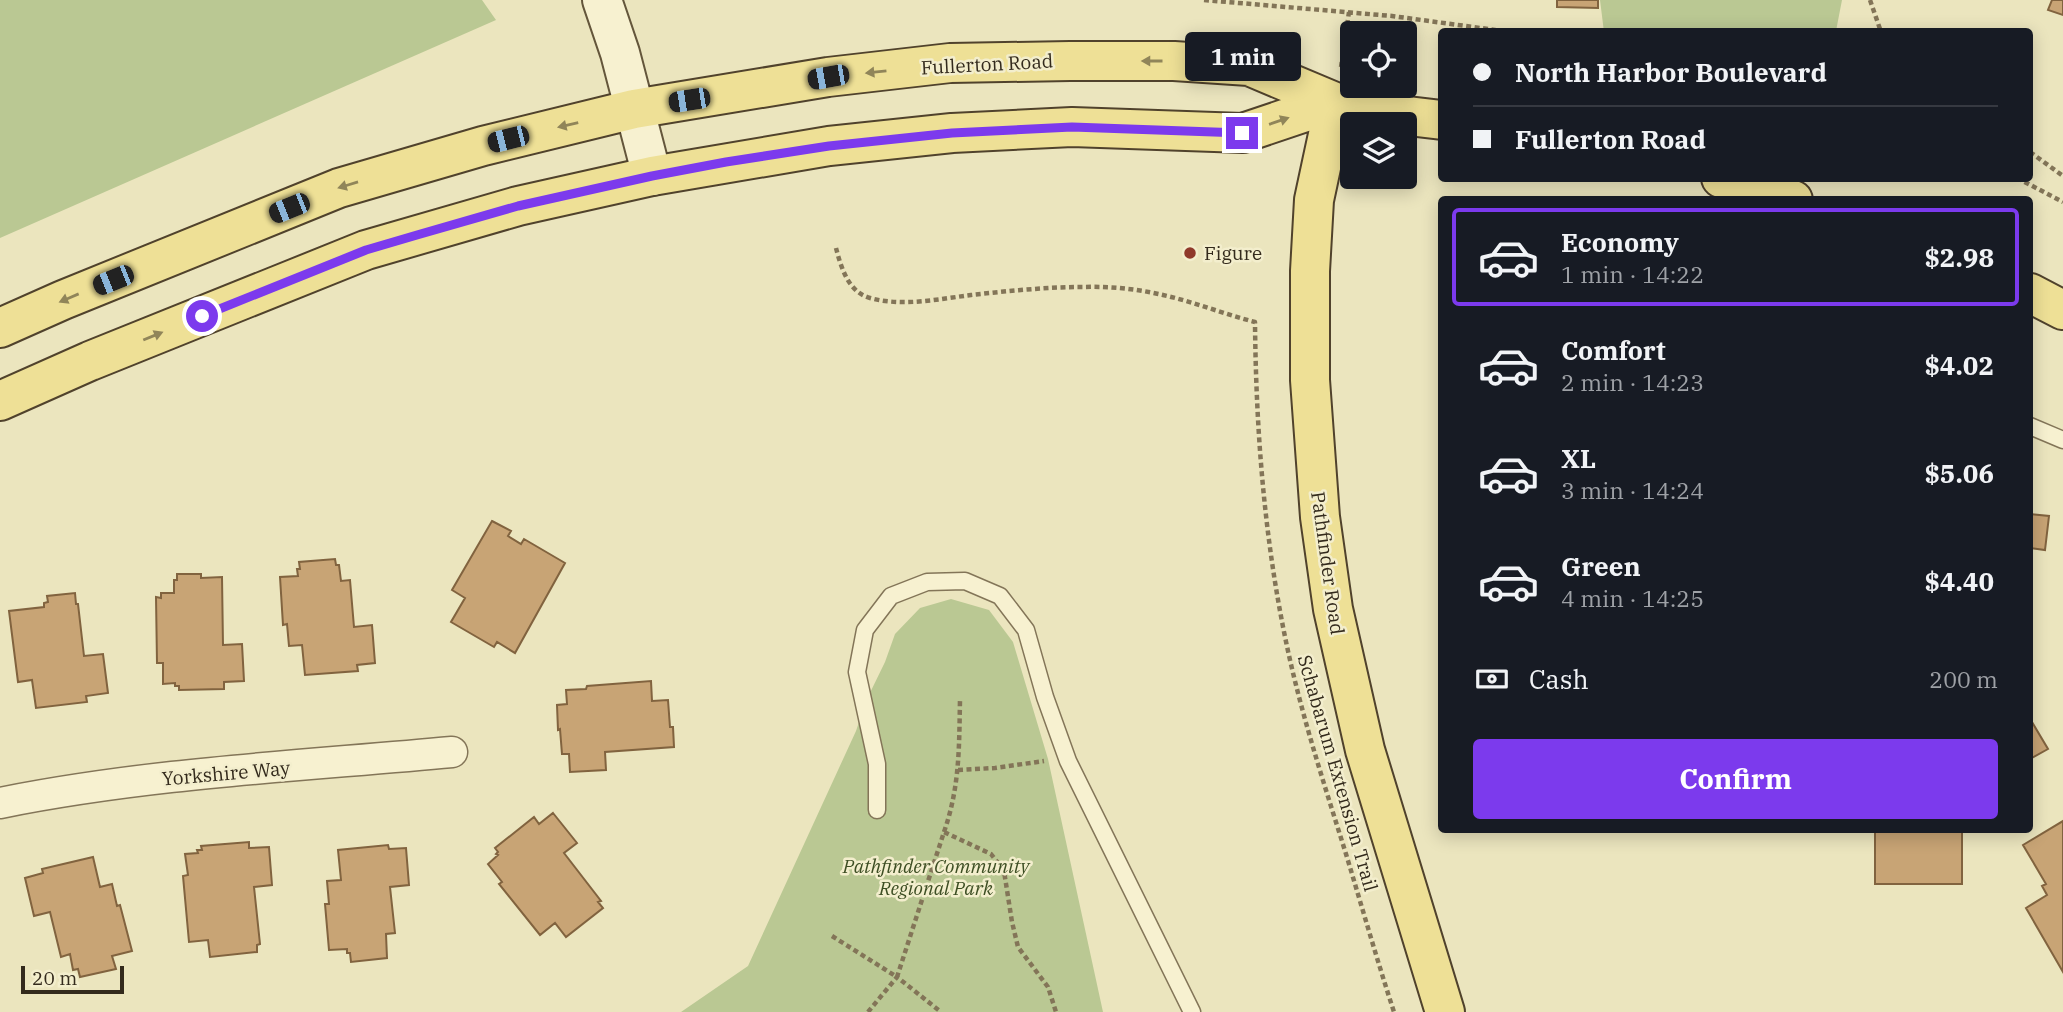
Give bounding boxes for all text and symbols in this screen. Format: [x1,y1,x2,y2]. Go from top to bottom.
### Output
map controls [1340,21,1417,189]
button: locate [1340,21,1417,98]
callout: 1 min [1184,32,1300,80]
text: 1 min [1211,41,1275,71]
street label: Fullerton Road [920,49,1054,79]
one-way arrow [1140,55,1162,67]
text: North Harbor Boulevard [1515,55,1827,89]
car [806,63,851,91]
one-way arrow [864,66,886,77]
car [667,86,712,114]
button: layers [1340,112,1417,189]
one-way arrow [1268,115,1289,126]
route end [1226,117,1258,149]
one-way arrow [557,120,579,131]
text: Fullerton Road [1515,122,1706,156]
car [486,124,531,154]
one-way arrow [338,180,359,191]
car [266,190,313,226]
text: Economy [1561,225,1679,259]
icon: car [1477,226,1540,289]
text: $2.98 [1924,240,1994,274]
place label: Figure [1204,241,1262,265]
marker: Figure [1182,245,1198,261]
text: 1 min · 14:22 [1561,259,1704,289]
car [90,262,137,298]
one-way arrow [58,292,79,303]
route start [186,300,218,332]
one-way arrow [142,330,163,341]
text: Comfort [1561,333,1666,367]
icon: car [1477,334,1540,397]
text: $4.02 [1924,348,1994,382]
text: 2 min · 14:23 [1561,367,1704,397]
text: XL [1561,441,1596,475]
icon: car [1477,442,1540,505]
text: $5.06 [1924,456,1994,490]
text: 3 min · 14:24 [1561,475,1704,505]
street label: Pathfinder Road [1306,490,1350,636]
text: Green [1561,549,1641,583]
icon: car [1477,550,1540,613]
text: $4.40 [1924,564,1994,598]
text: 4 min · 14:25 [1561,583,1704,613]
street label: Schabarum Extension Trail [1293,652,1383,894]
icon: cash [1473,660,1511,698]
text: Cash [1529,662,1589,696]
text: 200 m [1929,664,1998,694]
button: Confirm [1473,739,1998,819]
street label: Yorkshire Way [161,755,292,791]
park label: Pathfinder Community Regional Park [842,854,1031,900]
scale bar [21,963,124,995]
text: 20 m [32,966,77,990]

